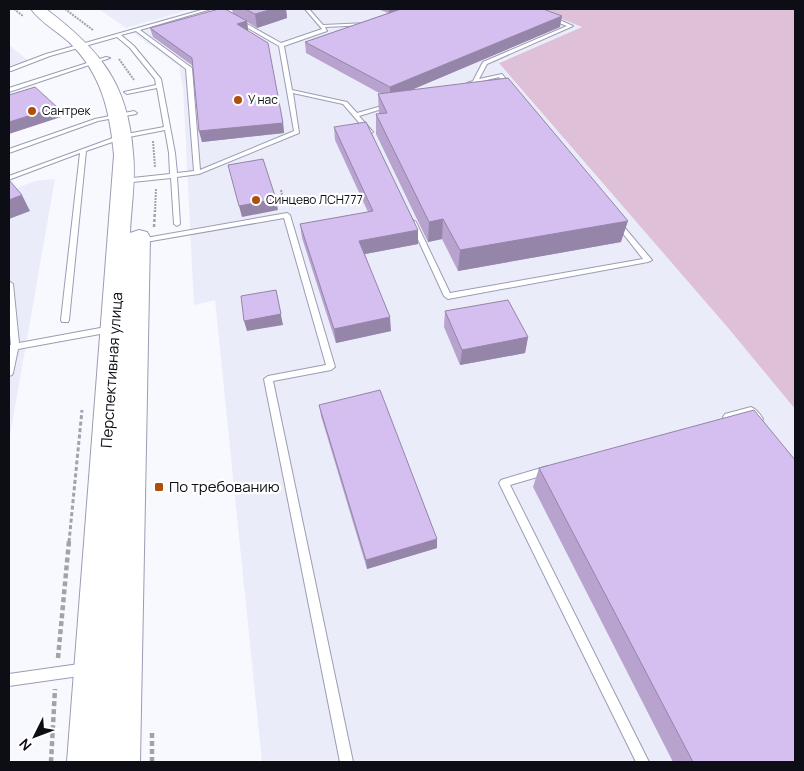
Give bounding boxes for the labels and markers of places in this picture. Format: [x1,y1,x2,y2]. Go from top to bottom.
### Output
place label: У нас [248,91,278,108]
marker: У нас [232,94,244,106]
place label: Сантрек [42,102,92,119]
marker: Сантрек [26,105,38,117]
place label: Синцево ЛСН777 [266,191,363,208]
marker: Синцево ЛСН777 [250,194,262,206]
place label: По требованию [169,476,280,497]
marker: По требованию [153,481,165,493]

